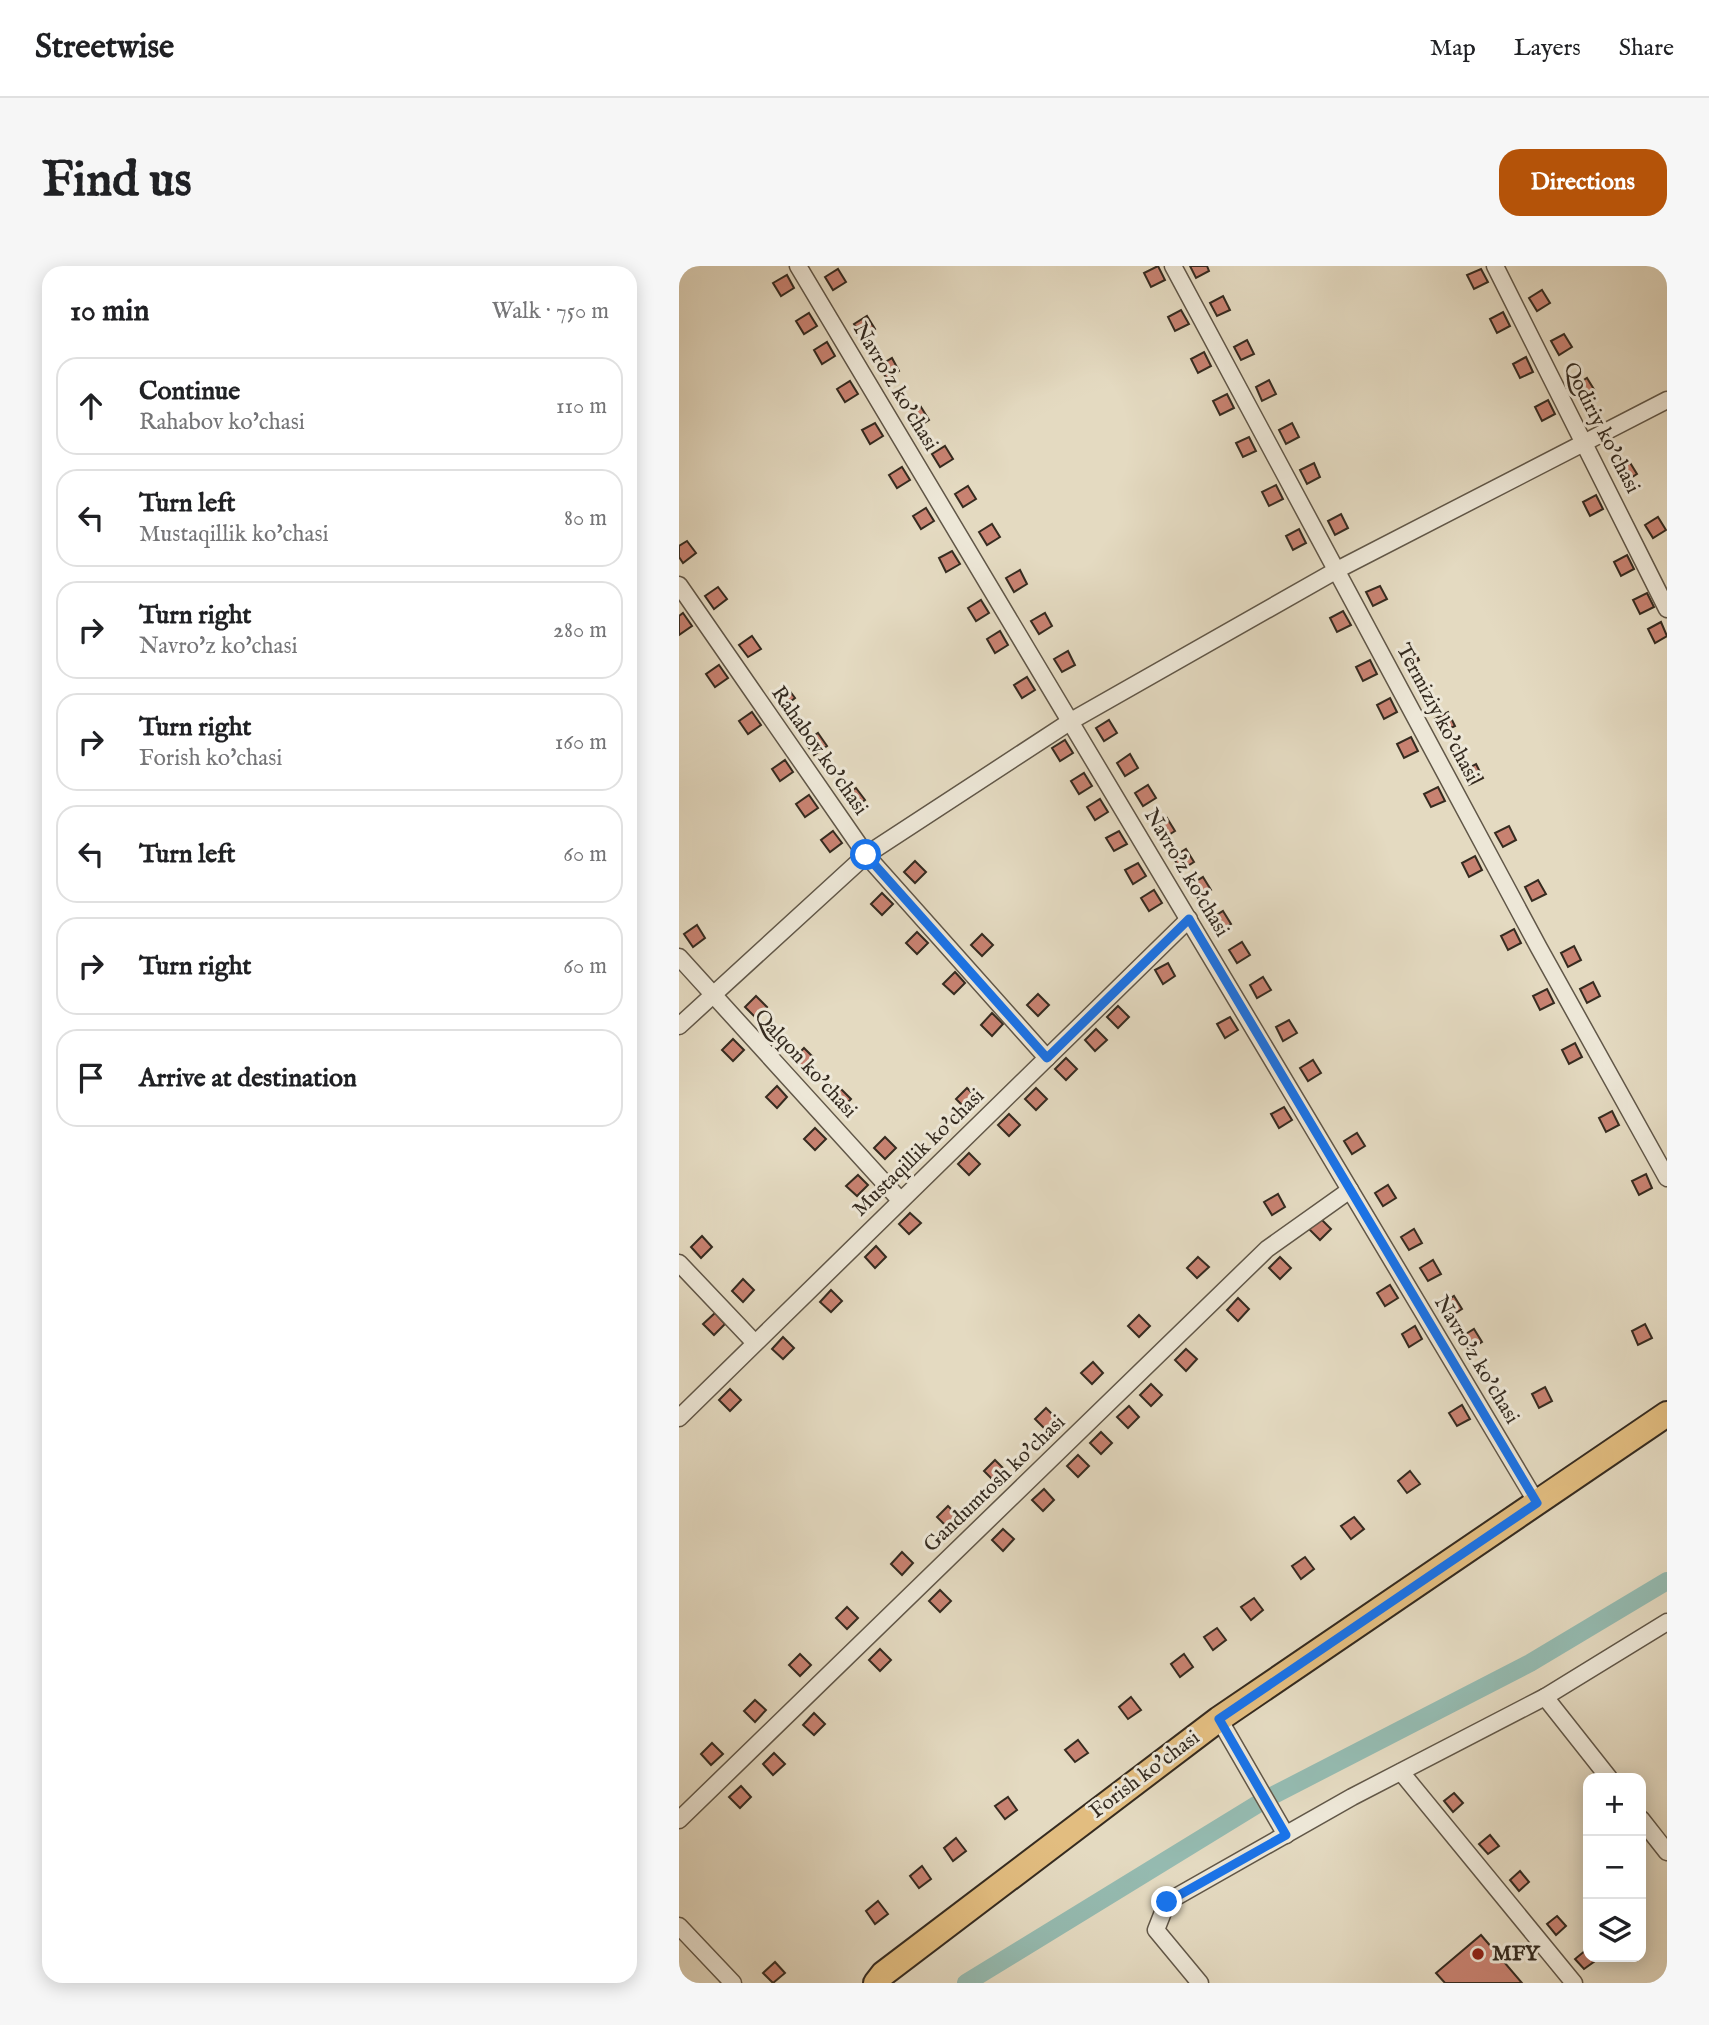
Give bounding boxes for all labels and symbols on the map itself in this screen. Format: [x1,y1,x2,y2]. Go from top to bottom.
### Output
street label: Navro'z ko'chasi [846,318,944,456]
street label: Qodiriy ko'chasi [1556,358,1646,498]
street label: Termiziy ko'chasi [1389,639,1485,787]
street label: Rahabov ko'chasi [764,681,874,821]
street label: Navro'z ko'chasi [1137,804,1235,942]
route start [850,839,881,870]
street label: Qalqon ko'chasi [748,1004,862,1124]
street label: Mustaqillik ko'chasi [847,1083,991,1223]
street label: Navro'z ko'chasi [1427,1291,1525,1429]
street label: Gandumtosh ko'chasi [918,1409,1072,1559]
street label: Forish ko'chasi [1085,1725,1205,1825]
route end [1151,1886,1182,1917]
place label: MFY [1492,1941,1541,1968]
marker: MFY [1470,1946,1486,1962]

